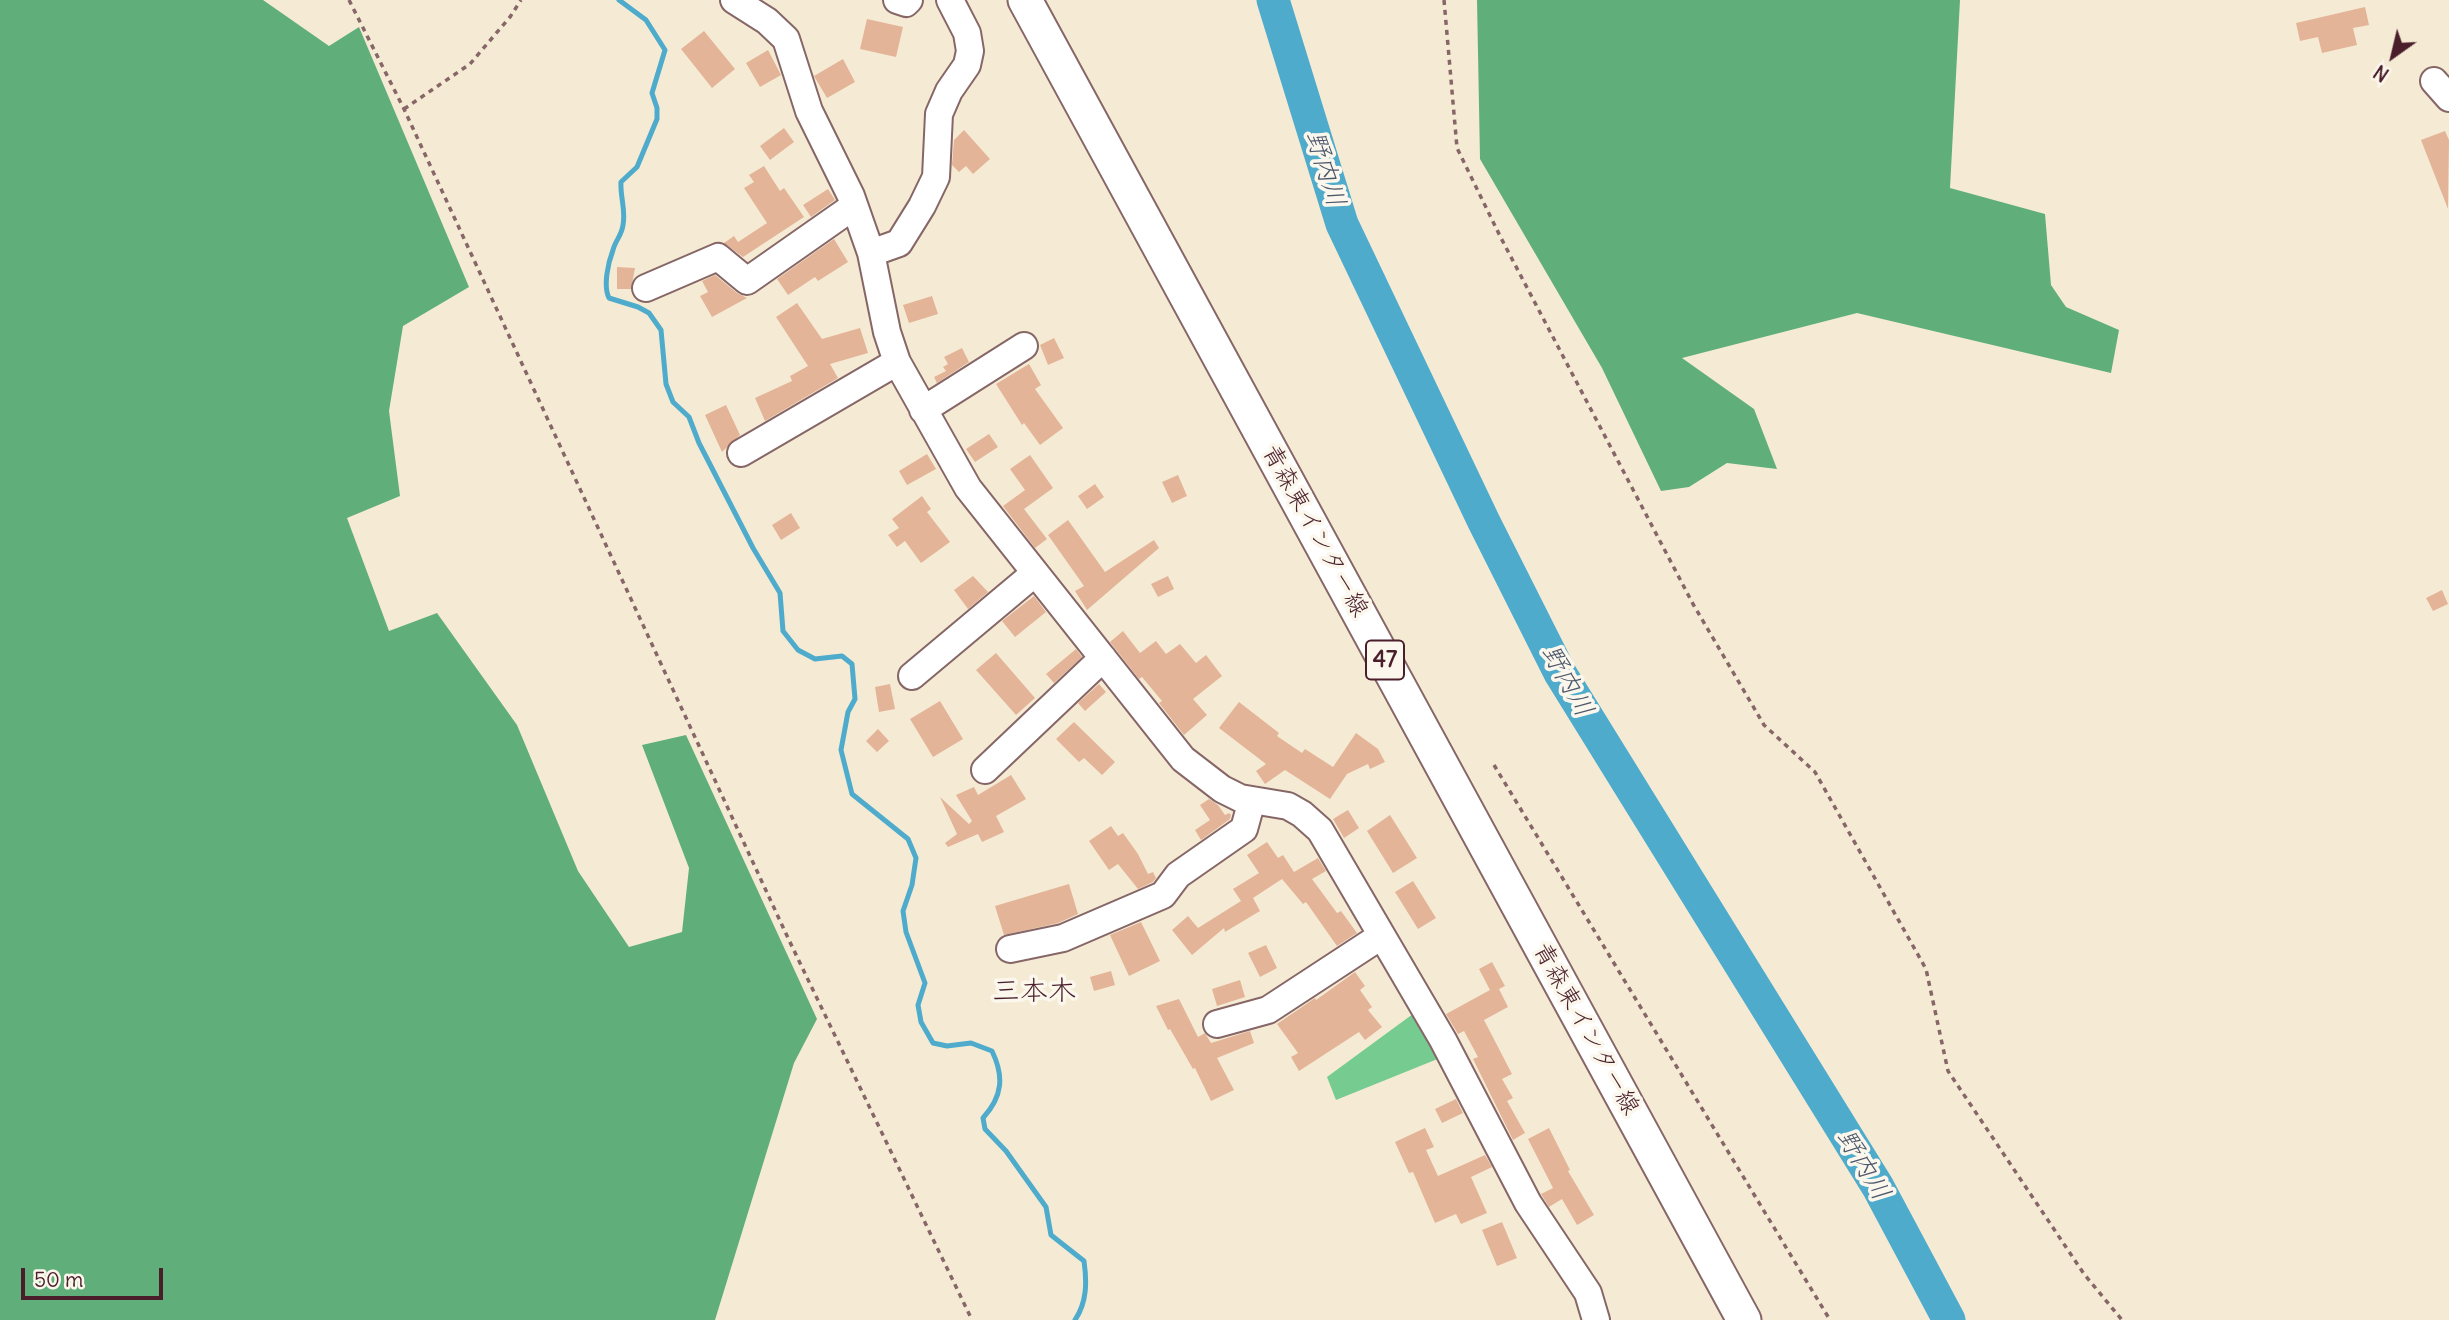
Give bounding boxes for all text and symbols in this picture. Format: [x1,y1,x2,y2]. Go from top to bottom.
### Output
north arrow [2358,21,2428,91]
text: N [2369,60,2393,87]
water label: 野内川 [1299,127,1351,211]
street label: 青森東インター線 [1256,440,1374,622]
water label: 野内川 [1534,639,1600,723]
road number: 47 [1366,640,1404,680]
street label: 青森東インター線 [1527,938,1645,1120]
district label: 三本木 [992,975,1076,1009]
water label: 野内川 [1830,1124,1896,1206]
scale bar [24,1254,166,1298]
text: 50 m [34,1266,83,1293]

